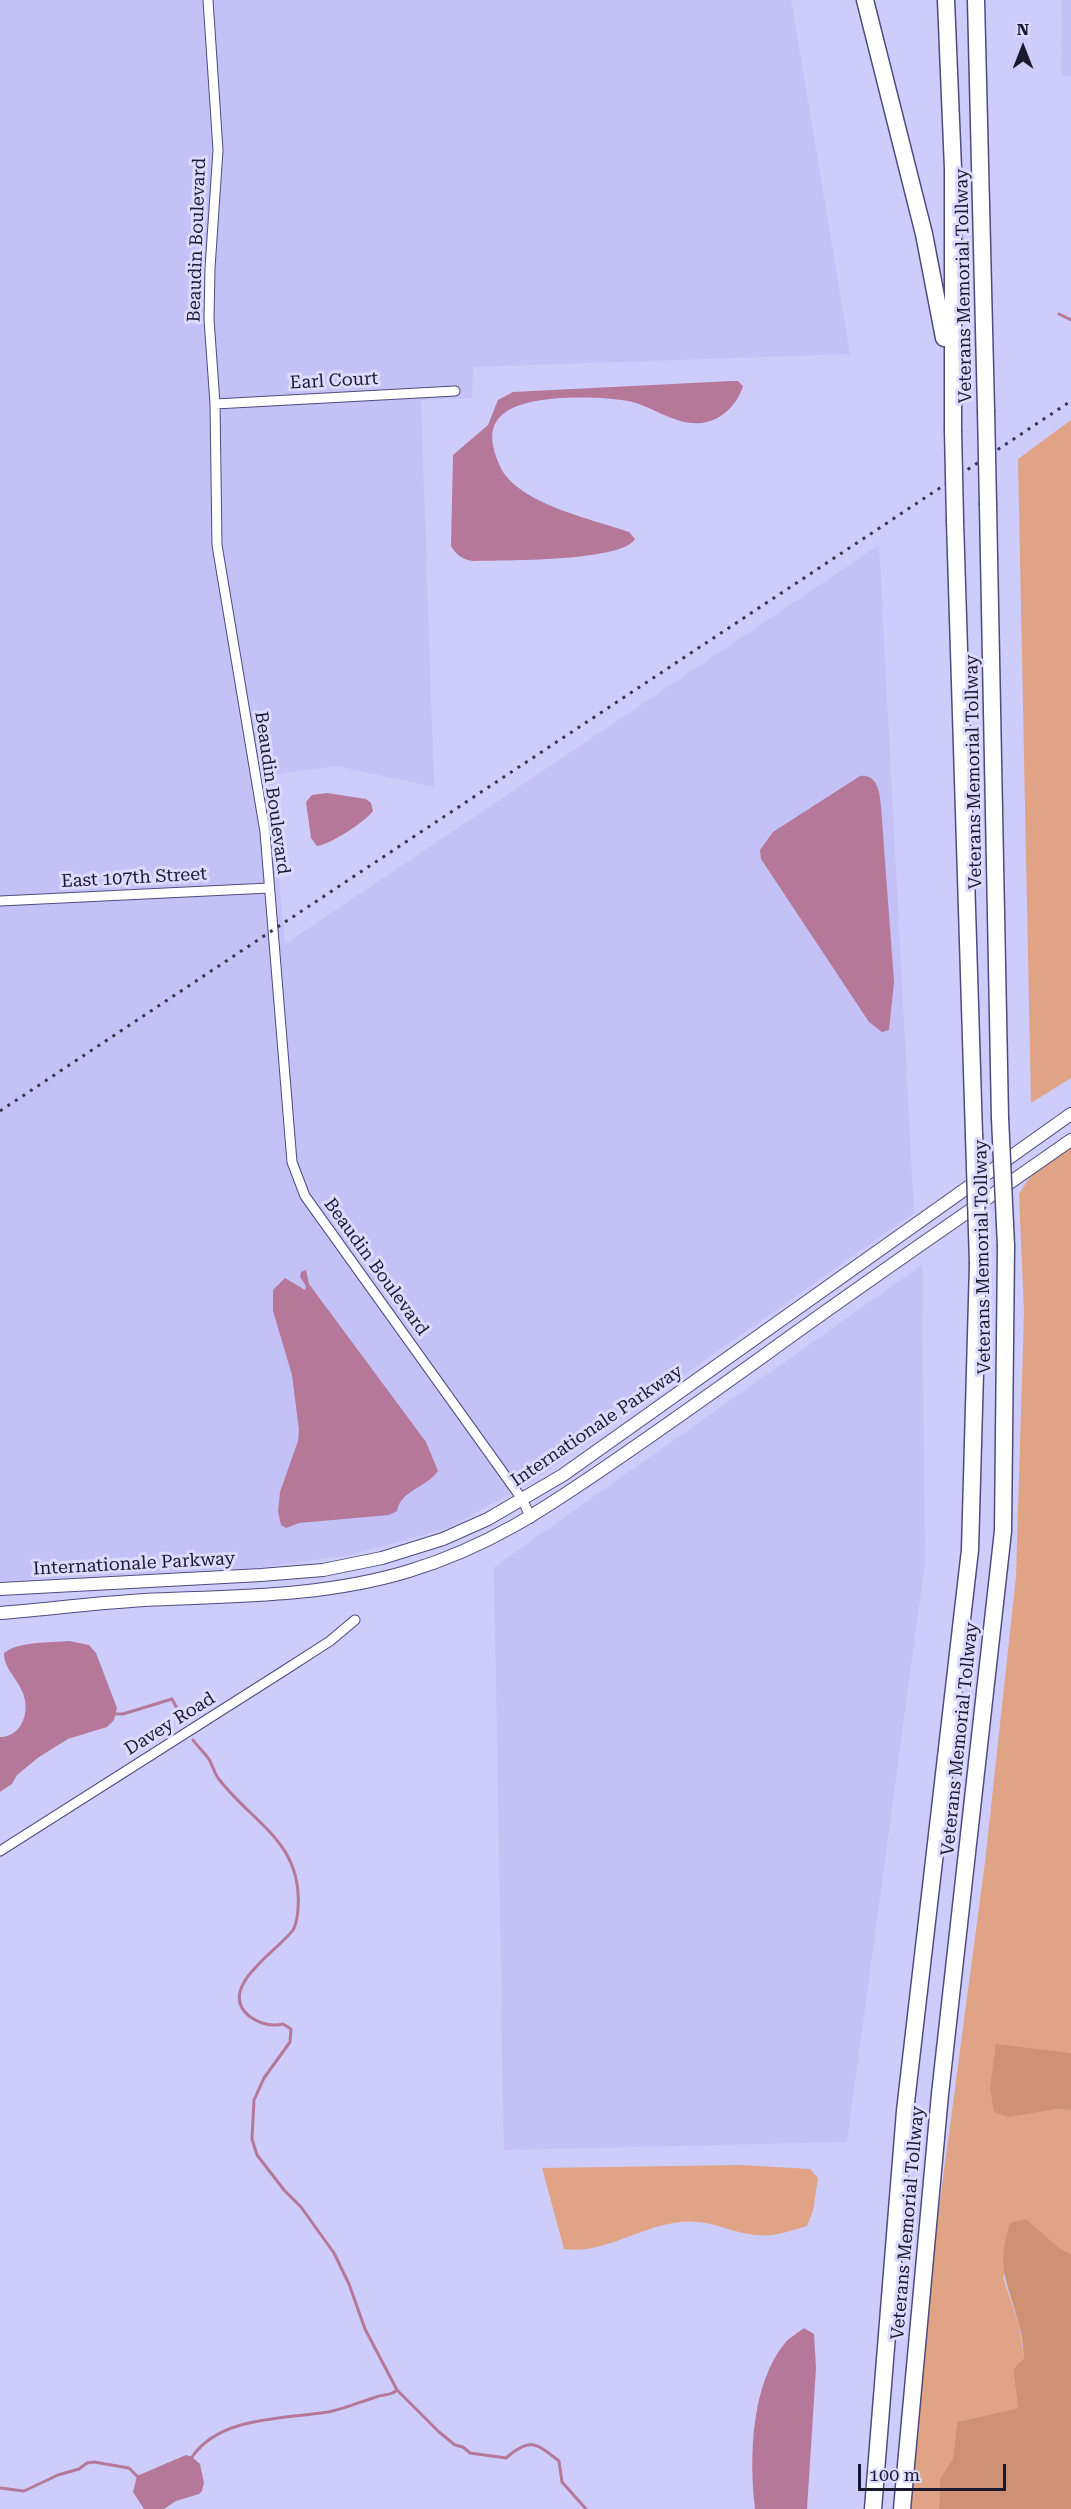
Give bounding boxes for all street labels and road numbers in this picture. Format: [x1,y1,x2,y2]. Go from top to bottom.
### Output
street label: Beaudin Boulevard [183,157,211,323]
street label: Veterans Memorial Tollway [951,169,977,403]
street label: Earl Court [289,368,379,394]
street label: Veterans Memorial Tollway [961,655,987,889]
street label: Beaudin Boulevard [250,710,294,876]
street label: East 107th Street [61,863,207,893]
street label: Veterans Memorial Tollway [970,1140,996,1374]
street label: Beaudin Boulevard [319,1194,433,1340]
street label: Internationale Parkway [507,1360,687,1492]
street label: Internationale Parkway [32,1548,236,1580]
street label: Veterans Memorial Tollway [937,1621,983,1857]
street label: Davey Road [121,1688,219,1760]
street label: Veterans Memorial Tollway [887,2105,929,2341]

